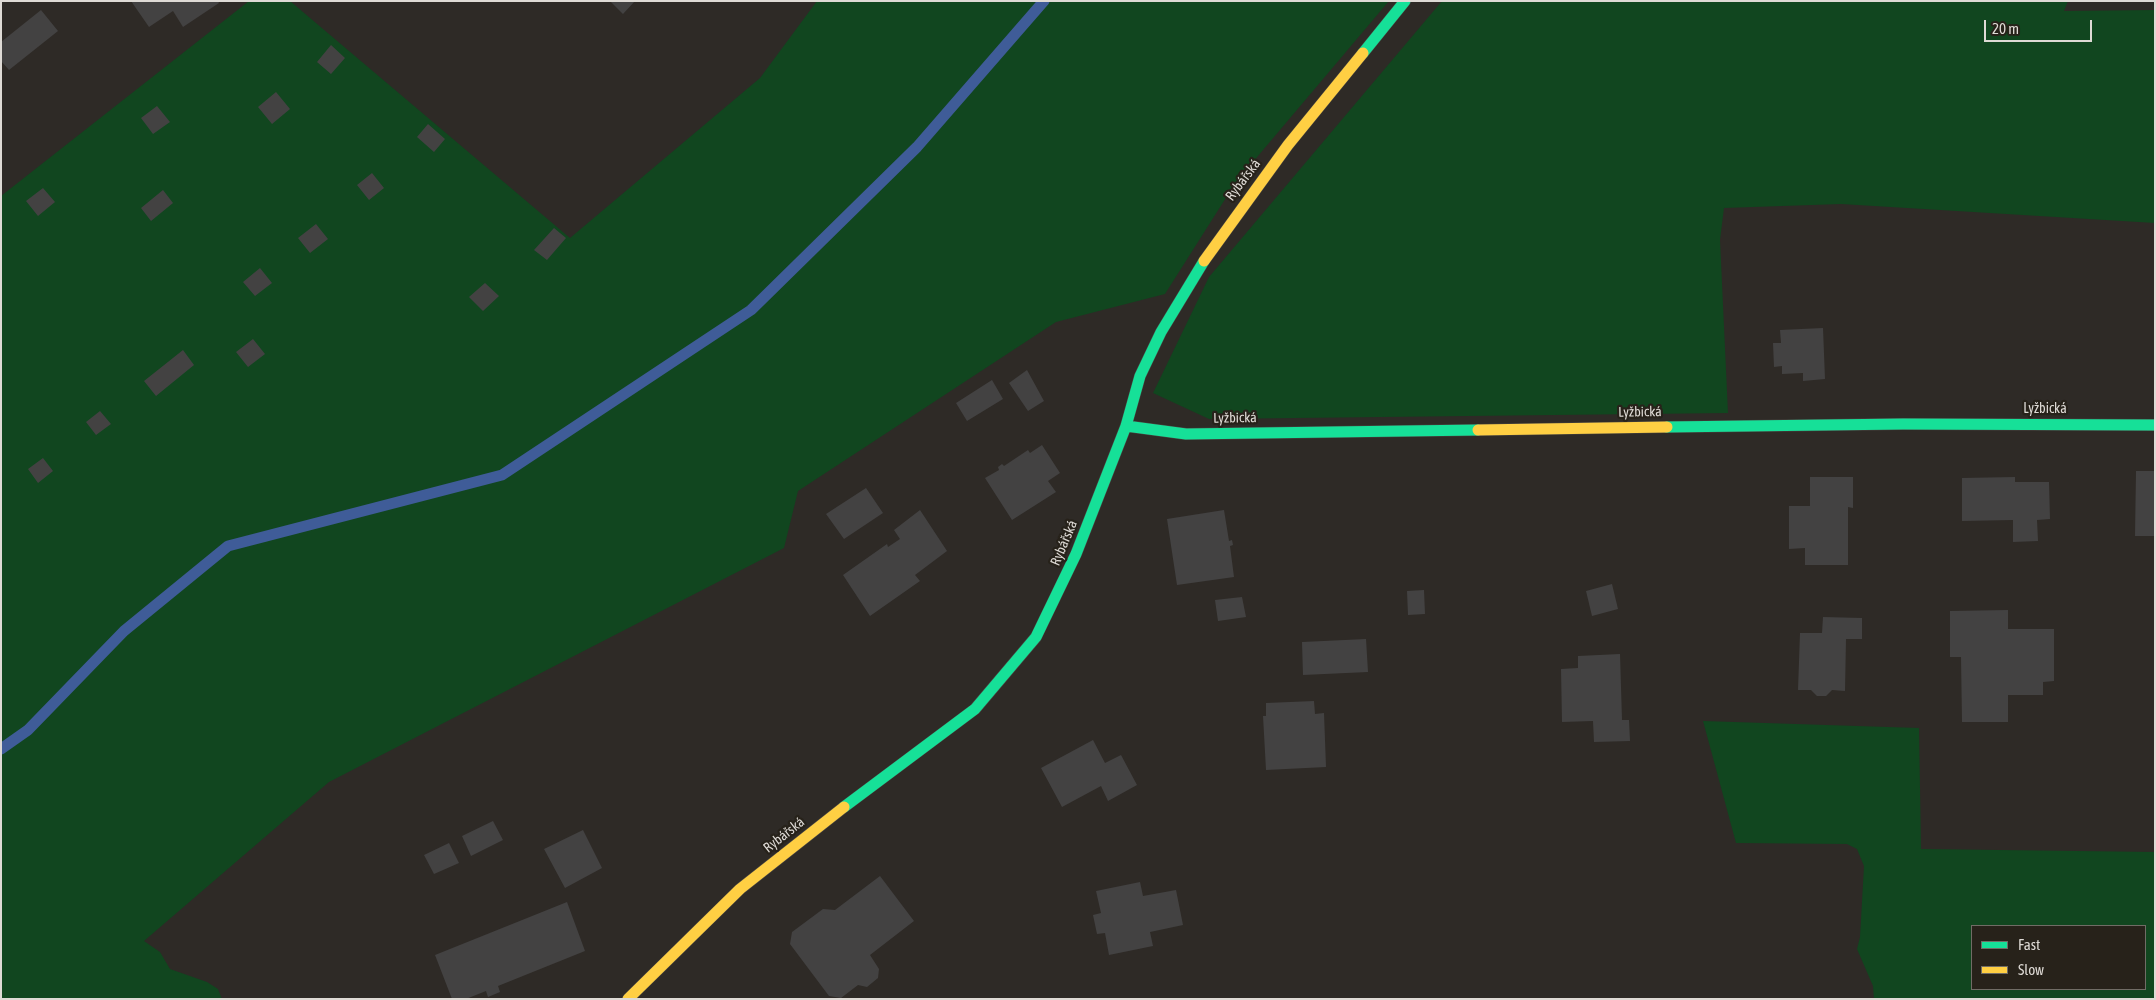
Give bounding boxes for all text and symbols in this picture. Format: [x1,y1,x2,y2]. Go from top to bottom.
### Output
scale bar [1986,10,2094,42]
text: 20 m [1992,20,2019,37]
street label: Rybářská [1222,156,1264,204]
street label: Lyžbická [2023,401,2067,417]
street label: Lyžbická [1618,403,1662,421]
street label: Lyžbická [1213,409,1257,427]
street label: Rybářská [1047,518,1081,568]
street label: Rybářská [760,814,808,856]
legend [1971,925,2146,990]
text: Fast [2018,936,2040,953]
text: Slow [2018,961,2044,978]

